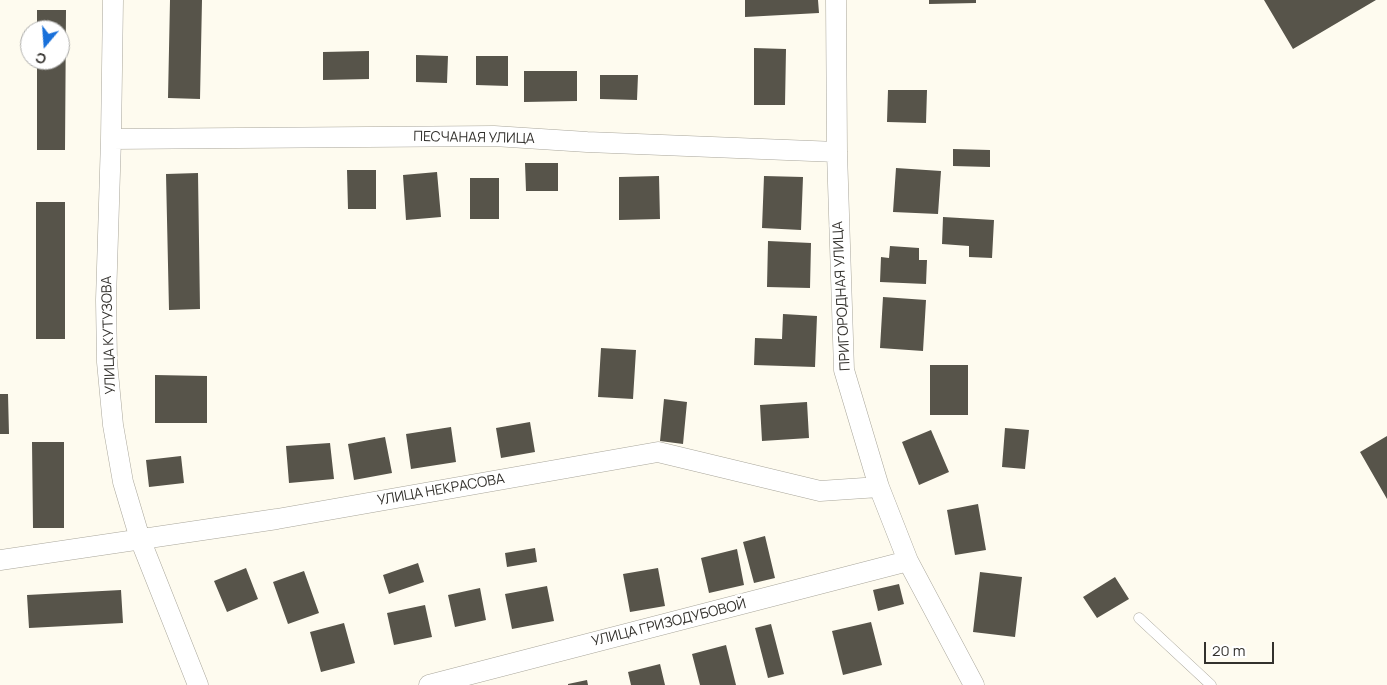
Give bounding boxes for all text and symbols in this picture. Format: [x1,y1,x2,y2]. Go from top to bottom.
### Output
north arrow [20,20,70,70]
text: С [33,48,48,69]
street label: ПЕСЧАНАЯ УЛИЦА [413,129,535,147]
street label: ПРИГОРОДНАЯ УЛИЦА [830,221,854,371]
street label: УЛИЦА КУТУЗОВА [99,275,119,395]
street label: УЛИЦА НЕКРАСОВА [376,471,506,509]
street label: УЛИЦА ГРИЗОДУБОВОЙ [590,596,748,650]
scale bar [1207,632,1277,664]
text: 20 m [1212,640,1245,661]

